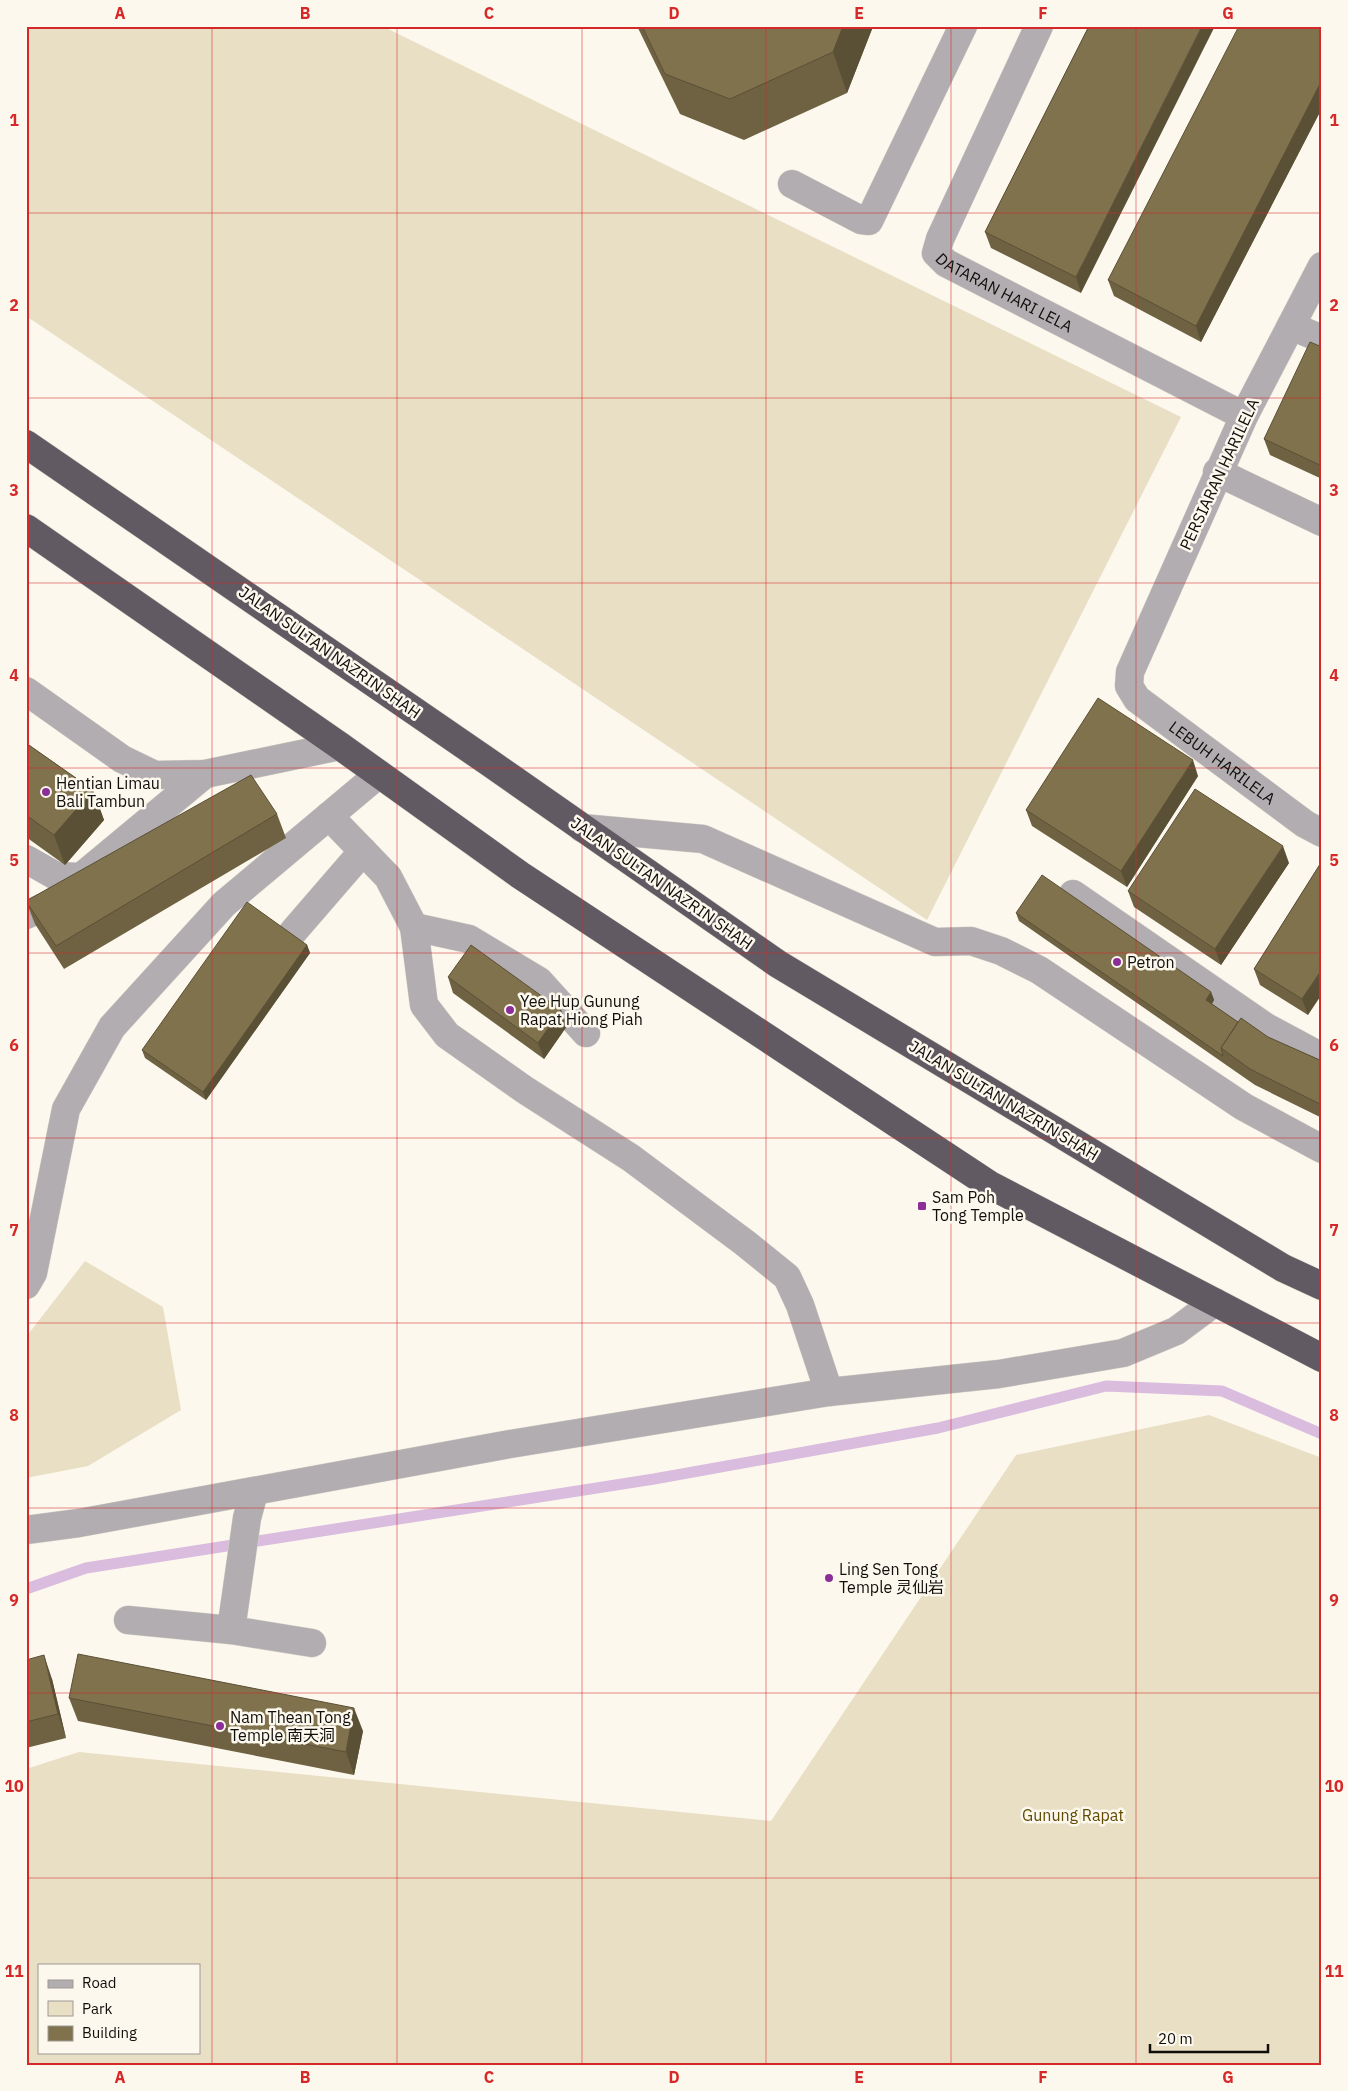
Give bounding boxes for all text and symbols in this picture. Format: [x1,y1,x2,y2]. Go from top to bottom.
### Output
text: A [115,3,126,23]
text: B [300,3,311,23]
text: C [484,3,494,23]
text: D [668,3,680,23]
text: E [854,3,864,23]
text: F [1038,3,1048,23]
text: G [1222,3,1234,23]
text: 1 [9,110,19,130]
text: 1 [1329,110,1339,130]
street label: DATARAN HARI LELA [932,249,1076,336]
text: 2 [9,295,19,315]
text: 2 [1329,295,1339,315]
street label: PERSIARAN HARILELA [1175,395,1263,553]
text: 3 [9,480,19,500]
text: 3 [1329,480,1339,500]
street label: JALAN SULTAN NAZRIN SHAH [235,582,425,722]
text: 4 [9,665,19,685]
text: 4 [1329,665,1339,685]
street label: LEBUH HARILELA [1165,716,1280,809]
place label: Hentian Limau Bali Tambun [56,773,160,811]
marker: Hentian Limau Bali Tambun [40,786,52,798]
street label: JALAN SULTAN NAZRIN SHAH [567,813,757,953]
text: 5 [9,850,19,870]
text: 5 [1329,850,1339,870]
place label: Petron [1127,952,1175,972]
marker: Petron [1111,956,1123,968]
place label: Yee Hup Gunung Rapat Hiong Piah [520,991,643,1029]
marker: Yee Hup Gunung Rapat Hiong Piah [504,1004,516,1016]
text: 6 [9,1035,19,1055]
street label: JALAN SULTAN NAZRIN SHAH [906,1035,1102,1165]
text: 6 [1329,1035,1339,1055]
place label: Sam Poh Tong Temple [932,1187,1024,1225]
marker: Sam Poh Tong Temple [916,1200,928,1212]
text: 7 [9,1220,19,1240]
text: 7 [1329,1220,1339,1240]
text: 8 [9,1405,19,1425]
text: 8 [1329,1405,1339,1425]
place label: Ling Sen Tong Temple 灵仙岩 [839,1559,944,1597]
marker: Ling Sen Tong Temple 灵仙岩 [823,1572,835,1584]
text: 9 [9,1590,19,1610]
text: 9 [1329,1590,1339,1610]
place label: Nam Thean Tong Temple 南天洞 [230,1707,351,1745]
marker: Nam Thean Tong Temple 南天洞 [214,1720,226,1732]
text: 10 [4,1776,24,1796]
text: 10 [1324,1776,1344,1796]
park label: Gunung Rapat [1022,1805,1124,1825]
text: 11 [4,1961,24,1981]
text: 11 [1324,1961,1344,1981]
legend [38,1964,200,2054]
text: Road [82,1973,117,1992]
text: Park [82,1999,112,2018]
scale bar [1150,2021,1268,2053]
text: Building [82,2023,137,2042]
text: 20 m [1158,2029,1193,2048]
text: A [115,2067,126,2087]
text: B [300,2067,311,2087]
text: C [484,2067,494,2087]
text: D [668,2067,680,2087]
text: E [854,2067,864,2087]
text: F [1038,2067,1048,2087]
text: G [1222,2067,1234,2087]

